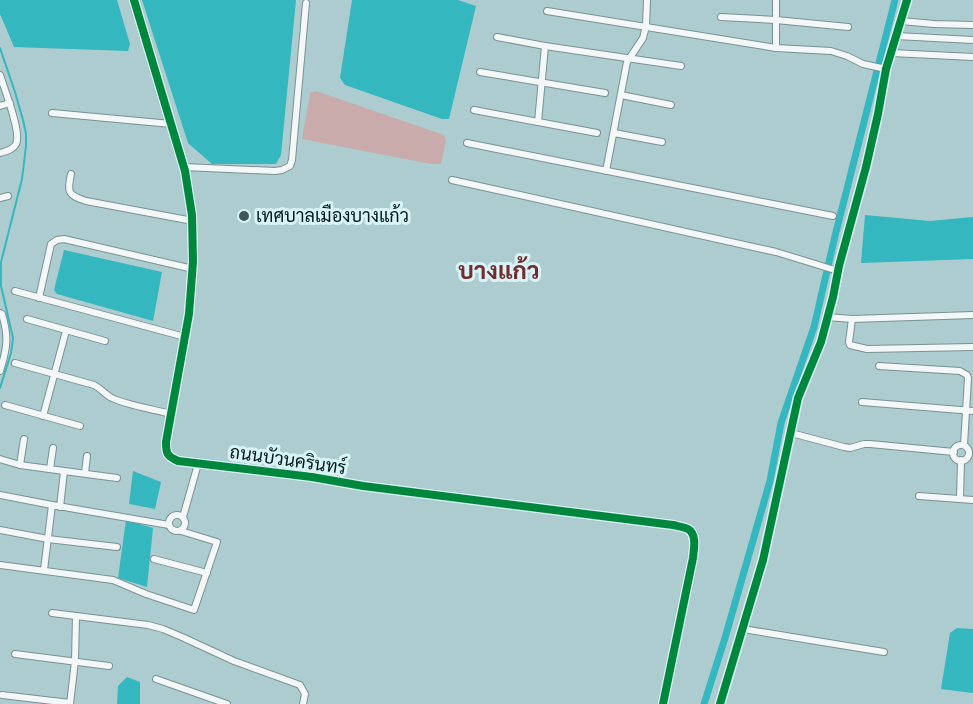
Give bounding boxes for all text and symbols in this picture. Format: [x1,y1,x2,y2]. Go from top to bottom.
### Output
place label: เทศบาลเมืองบางแก้ว [256,203,409,228]
marker: เทศบาลเมืองบางแก้ว [237,209,251,223]
district label: บางแก้ว [458,254,540,286]
street label: ถนนบัวนครินทร์ [228,439,348,480]

